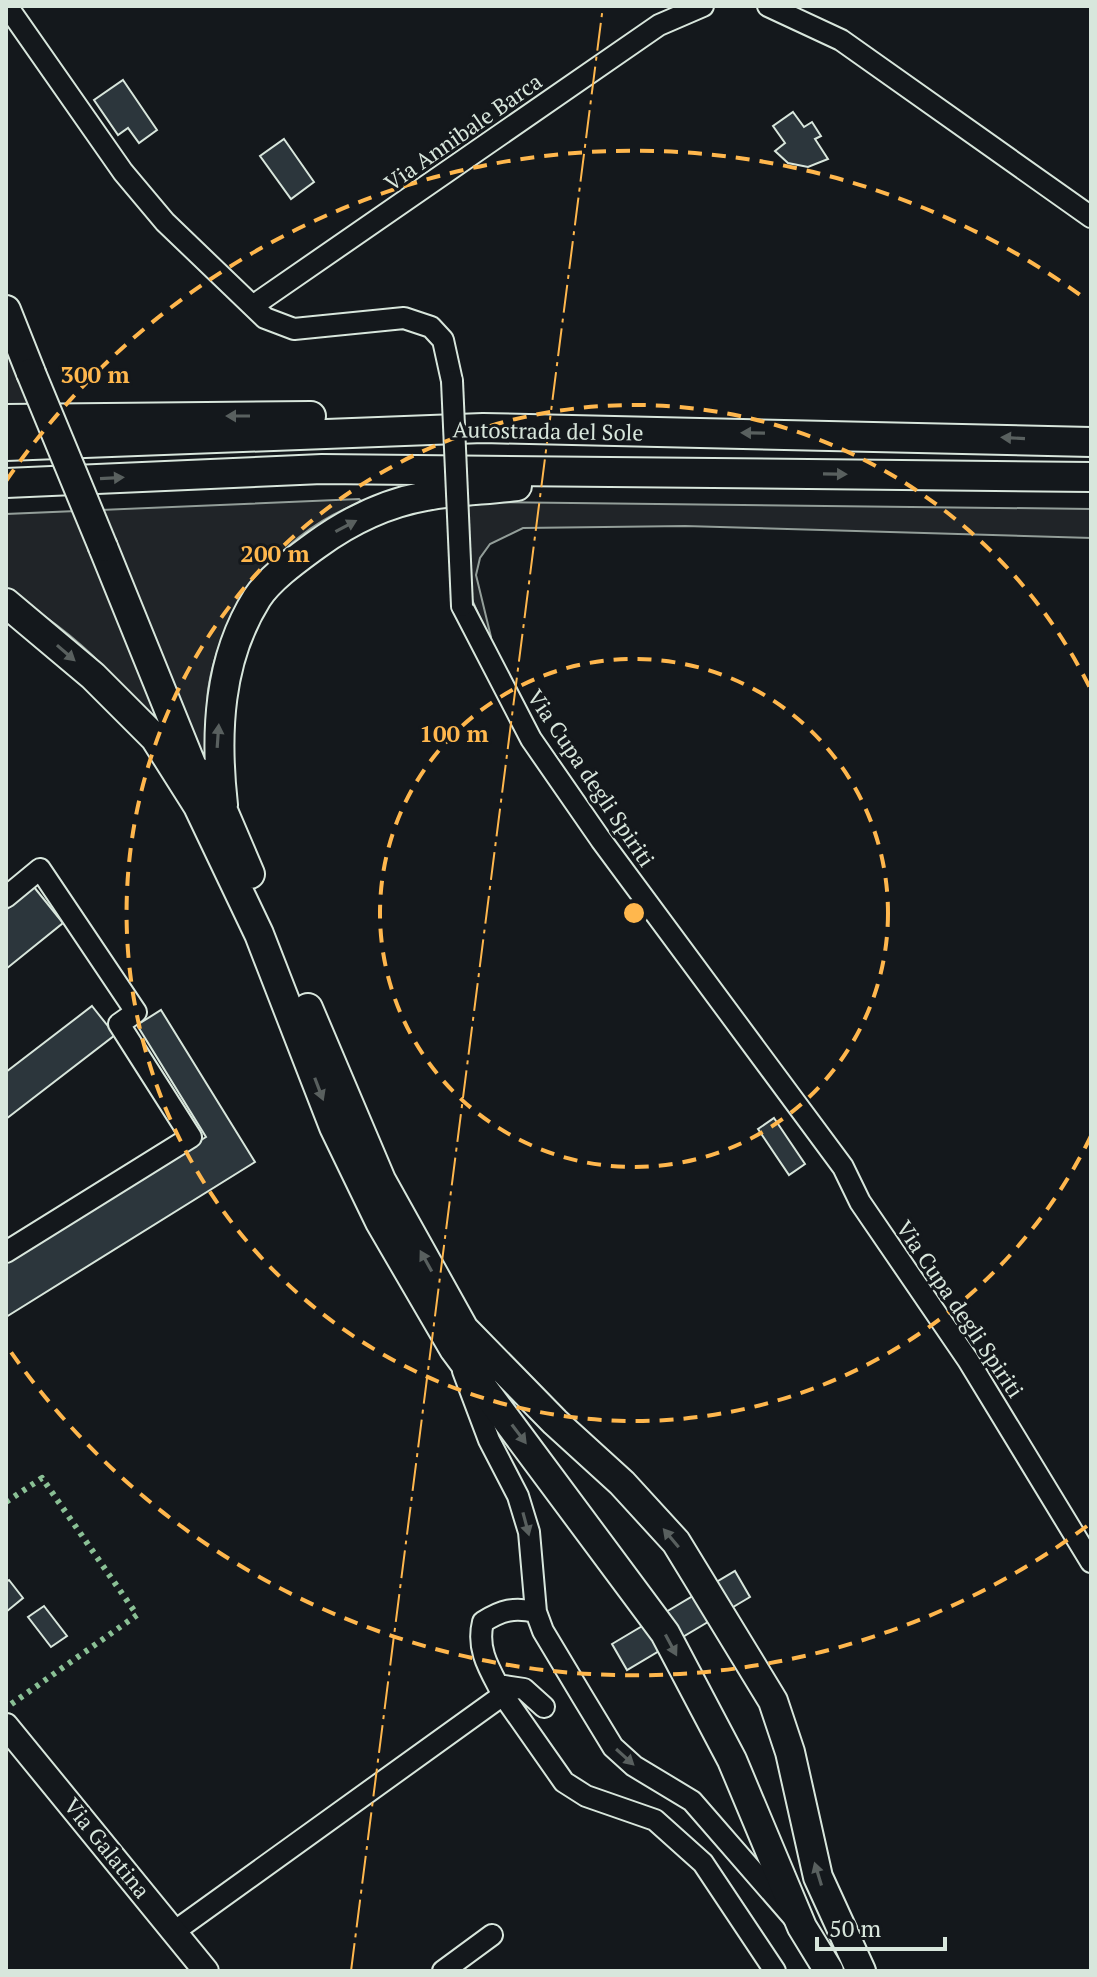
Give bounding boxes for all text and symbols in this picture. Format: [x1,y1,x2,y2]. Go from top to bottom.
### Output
street label: Via Annibale Barca [378,66,547,197]
text: 300 m [60,358,130,390]
one-way arrow [225,410,250,422]
street label: Autostrada del Sole [452,414,644,447]
one-way arrow [740,427,765,440]
one-way arrow [1000,432,1025,445]
one-way arrow [823,468,848,481]
one-way arrow [100,472,125,485]
one-way arrow [335,519,357,533]
text: 200 m [240,537,310,569]
one-way arrow [57,643,76,661]
street label: Via Cupa degli Spiriti [521,683,662,872]
text: 100 m [419,717,489,749]
one-way arrow [212,723,225,748]
centre of rings [620,899,648,927]
one-way arrow [313,1077,326,1101]
street label: Via Cupa degli Spiriti [890,1214,1031,1403]
one-way arrow [419,1250,433,1272]
one-way arrow [510,1424,526,1444]
one-way arrow [520,1513,533,1537]
one-way arrow [663,1528,680,1548]
one-way arrow [663,1634,677,1656]
one-way arrow [615,1748,634,1766]
street label: Via Galatina [58,1792,157,1904]
one-way arrow [812,1862,824,1886]
scale bar [817,1901,945,1951]
text: 50 m [829,1912,881,1944]

